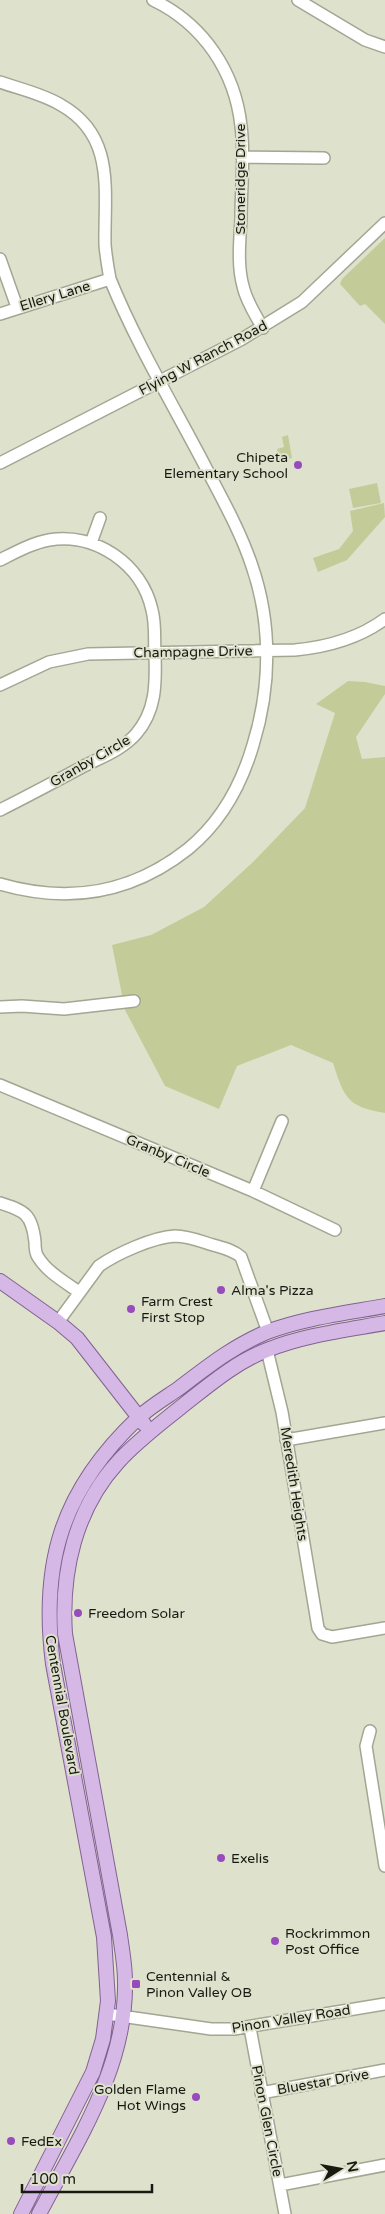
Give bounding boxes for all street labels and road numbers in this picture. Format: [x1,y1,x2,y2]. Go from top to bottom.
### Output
street label: Stoneridge Drive [232,123,249,235]
street label: Ellery Lane [18,277,92,315]
street label: Flying W Ranch Road [136,317,270,399]
street label: Champagne Drive [133,642,253,662]
street label: Granby Circle [47,731,133,791]
street label: Granby Circle [123,1131,213,1181]
street label: Meredith Heights [277,1426,311,1542]
street label: Centennial Boulevard [41,1634,83,1776]
street label: Pinon Valley Road [230,2001,352,2037]
street label: Pinon Glen Circle [248,2064,286,2178]
street label: Bluestar Drive [276,2066,370,2098]

